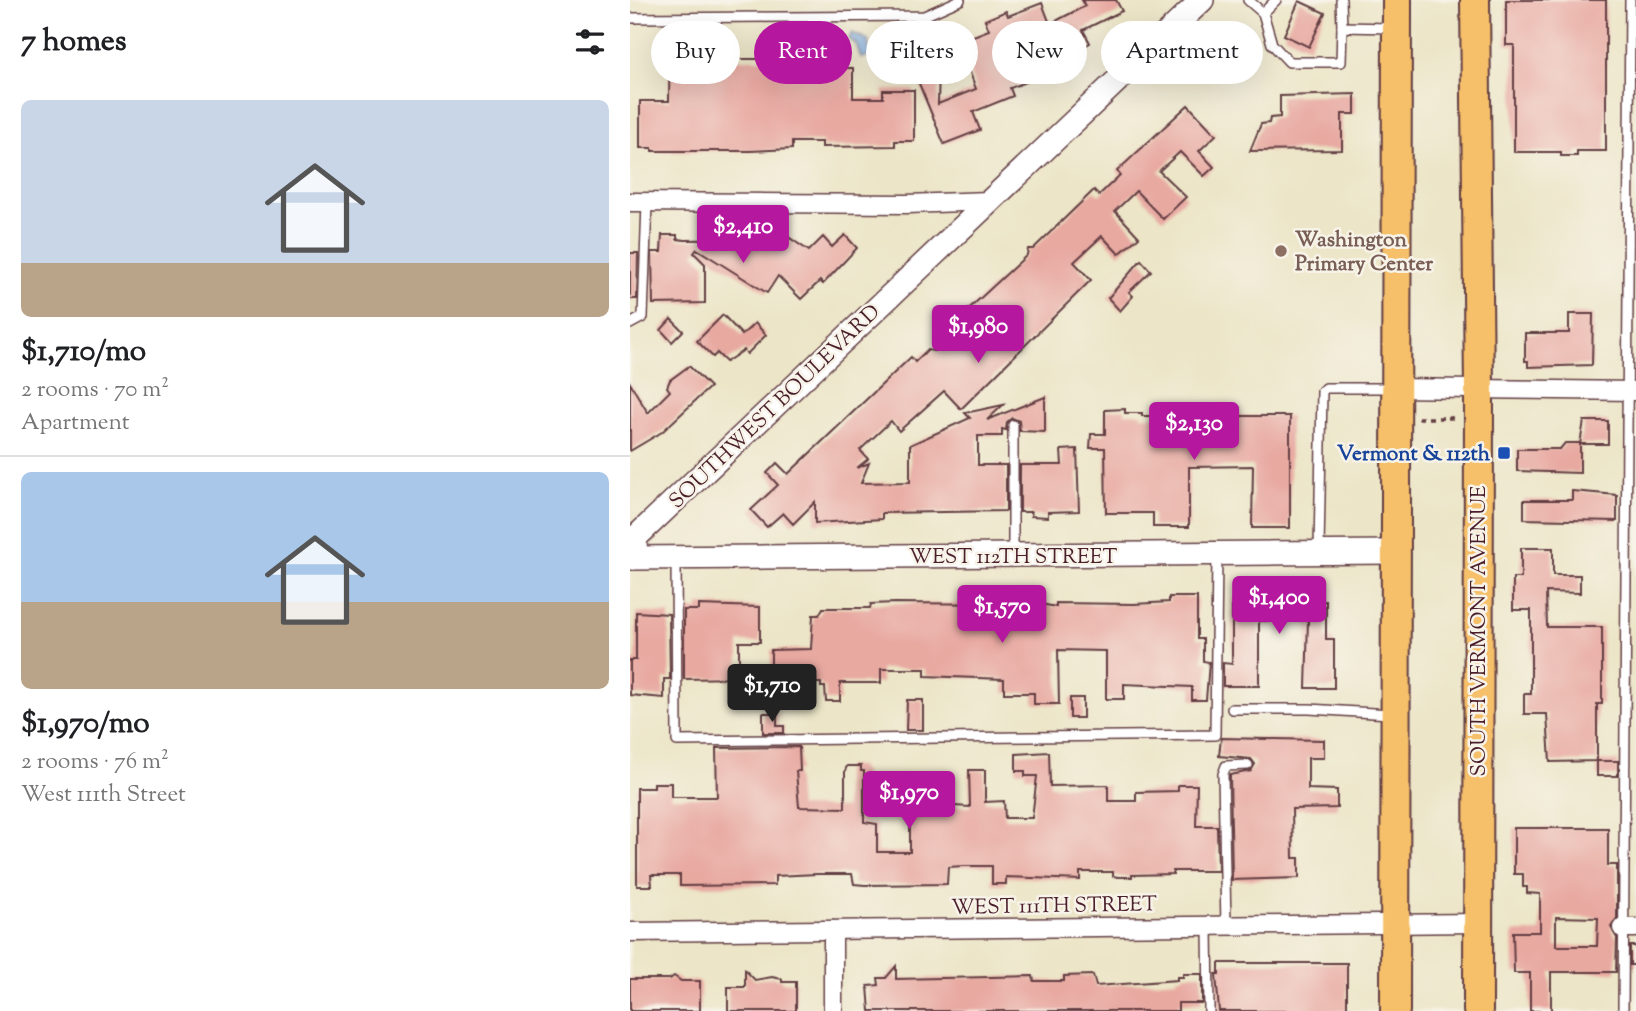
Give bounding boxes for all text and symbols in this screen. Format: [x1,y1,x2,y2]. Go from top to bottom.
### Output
text: 7 homes [21,21,126,64]
chip: Buy [651,21,740,84]
chip: Rent [754,21,852,84]
chip: Filters [866,21,978,84]
chip: New [992,21,1087,84]
chip: Apartment [1101,21,1263,84]
icon: filters [571,23,609,61]
icon: home [252,145,378,271]
pin: $2,410 [686,205,800,265]
text: $2,410 [713,211,773,244]
place label: Washington Primary Center [1295,226,1433,280]
marker: Washington Primary Center [1273,243,1289,259]
street label: SOUTHWEST BOULEVARD [663,298,888,517]
pin: $1,980 [921,306,1035,365]
text: $1,980 [948,311,1008,344]
text: $1,710/mo [21,331,146,374]
text: 2 rooms · 70 m² [21,374,169,407]
pin: $2,130 [1137,402,1251,462]
text: Apartment [21,407,130,440]
text: $2,130 [1165,408,1223,441]
place label: Vermont & 112th [1337,440,1491,470]
marker: Vermont & 112th [1496,445,1512,461]
street label: SOUTH VERMONT AVENUE [1465,485,1495,776]
icon: home [252,517,378,643]
street label: WEST 112TH STREET [909,543,1117,573]
pin: $1,400 [1222,576,1336,636]
text: $1,400 [1248,582,1310,615]
pin: $1,570 [945,586,1059,645]
text: $1,570 [973,591,1031,624]
pin: $1,710 [715,664,829,724]
text: $1,710 [743,670,801,703]
text: $1,970/mo [21,703,150,746]
text: 2 rooms · 76 m² [21,746,169,779]
pin: $1,970 [852,772,966,831]
text: $1,970 [879,777,939,810]
text: West 111th Street [21,779,186,812]
street label: WEST 111TH STREET [951,890,1157,924]

